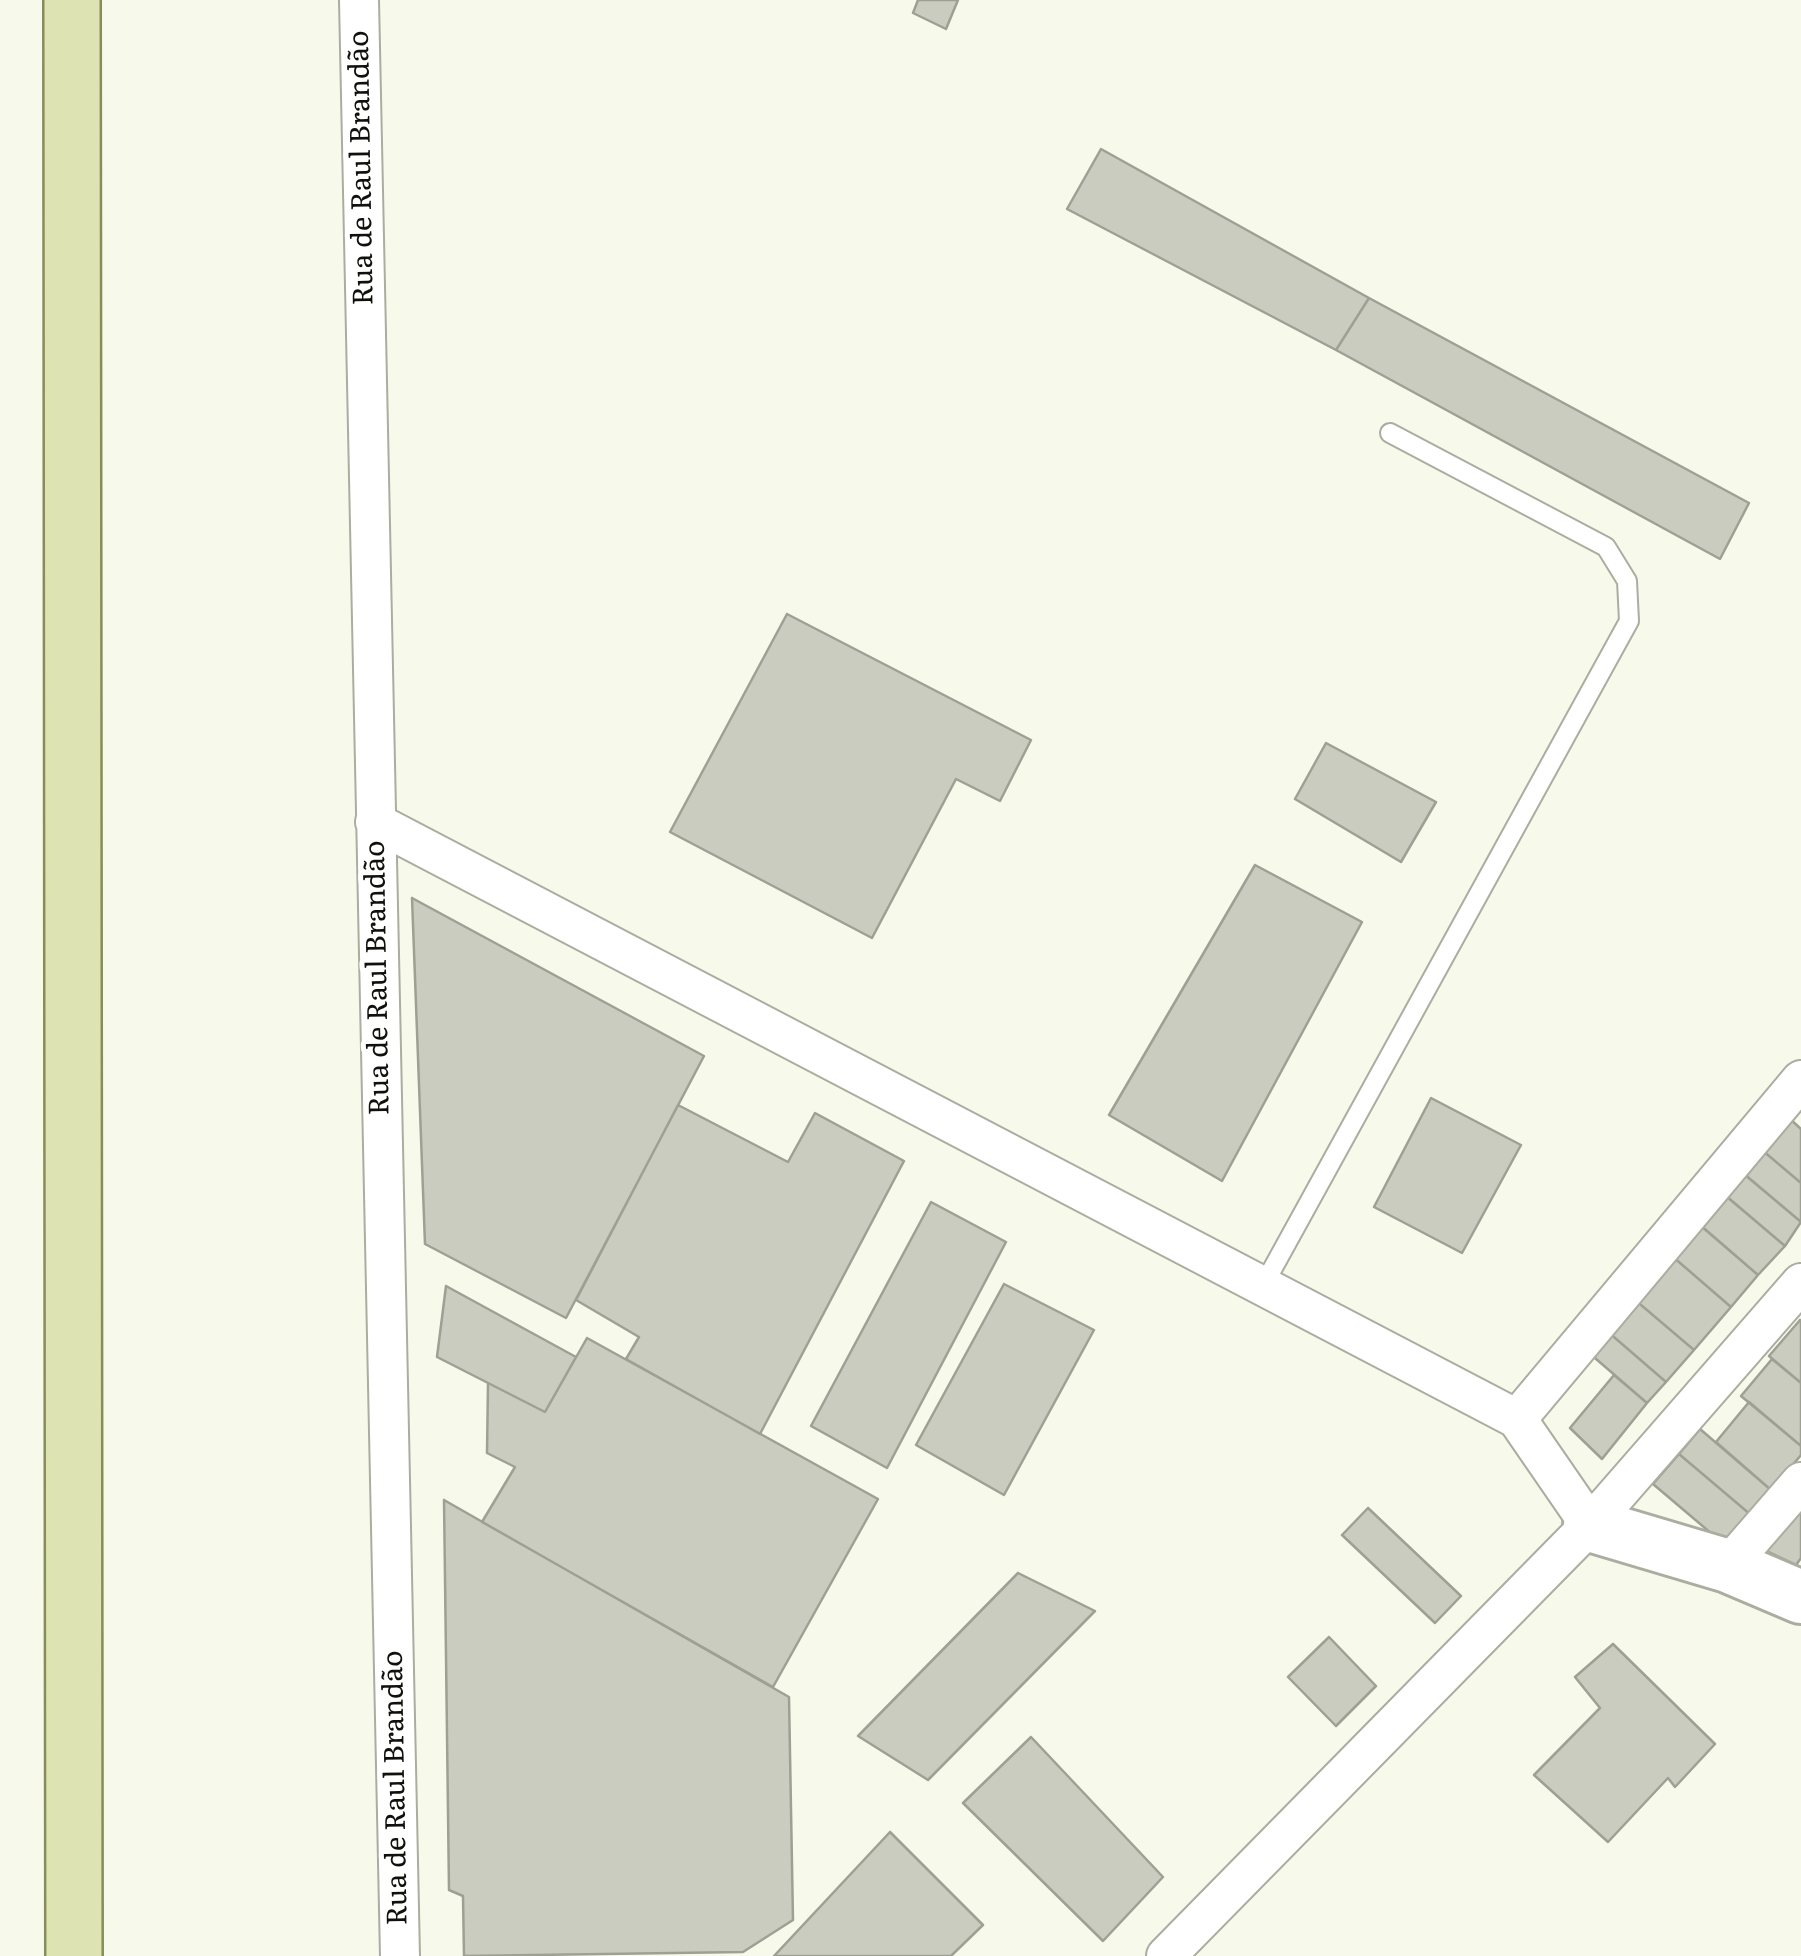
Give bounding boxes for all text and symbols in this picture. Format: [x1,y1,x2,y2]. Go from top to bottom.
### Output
street label: Rua de Raul Brandão [343,30,381,306]
street label: Rua de Raul Brandão [359,840,397,1116]
street label: Rua de Raul Brandão [377,1650,415,1926]

